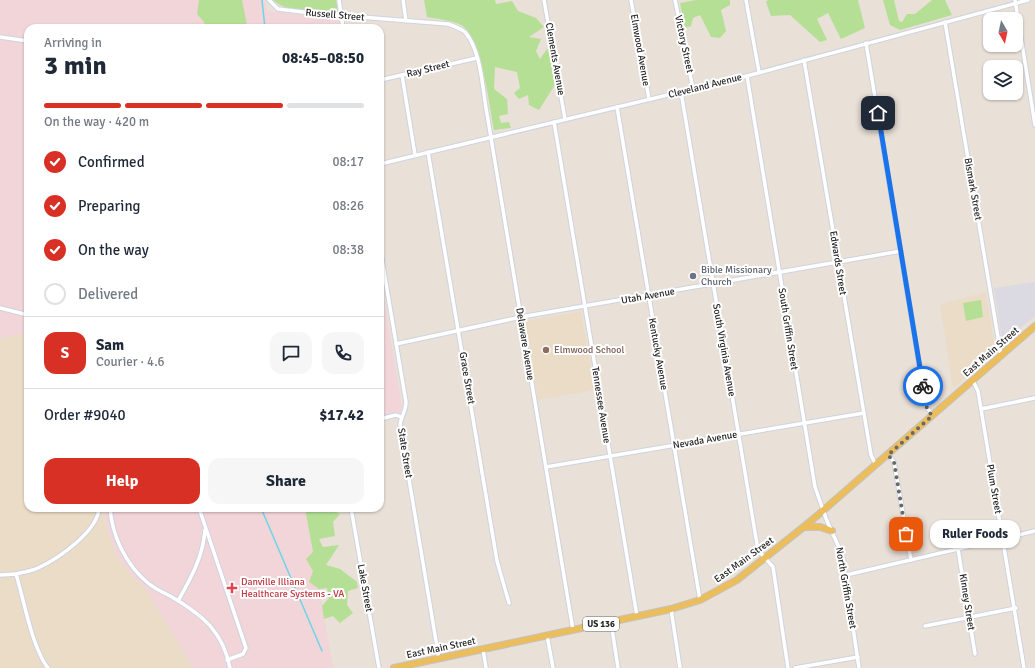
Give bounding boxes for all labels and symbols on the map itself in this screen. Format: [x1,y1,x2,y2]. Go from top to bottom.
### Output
street label: Russell Street [305,6,365,24]
north arrow [983,12,1023,52]
street label: Elmwood Avenue [628,13,652,87]
street label: Victory Street [672,14,696,74]
street label: Clements Avenue [543,22,567,96]
street label: Ray Street [405,58,451,80]
street label: Cleveland Avenue [667,71,743,101]
pin [861,96,895,130]
street label: Bismark Street [962,157,984,222]
street label: Edwards Street [827,230,849,296]
place label: Bible Missionary Church [701,264,772,288]
marker: Bible Missionary Church [688,271,698,281]
street label: Utah Avenue [620,285,676,307]
street label: South Griffin Street [776,287,800,371]
street label: South Virginia Avenue [710,303,738,397]
street label: Delaware Avenue [513,307,537,381]
street label: Kentucky Avenue [646,317,670,391]
street label: East Main Street [961,324,1022,380]
place label: Elmwood School [554,344,625,356]
marker: Elmwood School [541,345,551,355]
street label: Grace Street [456,351,478,406]
street label: Tennessee Avenue [589,366,613,444]
courier [903,366,943,406]
street label: State Street [395,427,415,479]
street label: Nevada Avenue [672,428,738,452]
street label: Plum Street [984,463,1004,515]
pin [889,517,923,551]
callout: Ruler Foods [930,520,1020,548]
street label: East Main Street [712,534,776,586]
street label: North Griffin Street [833,546,859,630]
street label: Lake Street [355,563,375,613]
street label: Kinney Street [957,573,977,632]
place label: Danville Illiana Healthcare Systems - VA [241,576,344,600]
marker: Danville Illiana Healthcare Systems - VA [226,582,238,594]
road number: US 136 [583,617,619,631]
street label: East Main Street [405,635,477,661]

